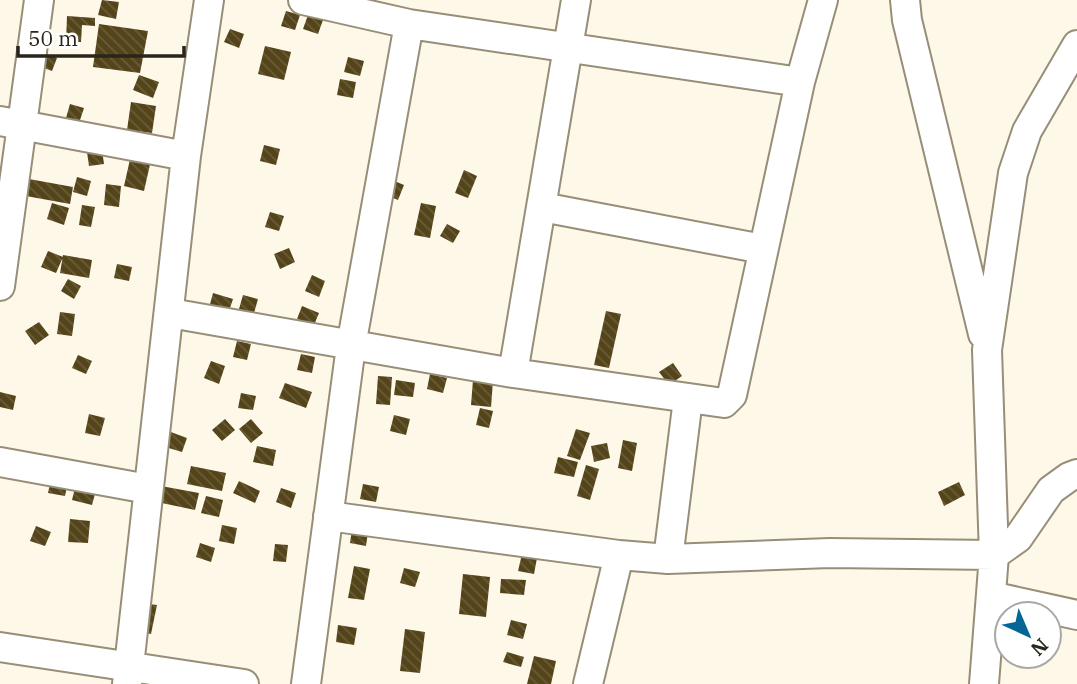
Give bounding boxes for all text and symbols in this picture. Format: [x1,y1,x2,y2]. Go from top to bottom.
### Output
scale bar [18,14,184,58]
text: 50 m [28,24,78,52]
north arrow [993,600,1063,670]
text: N [1026,633,1054,661]

